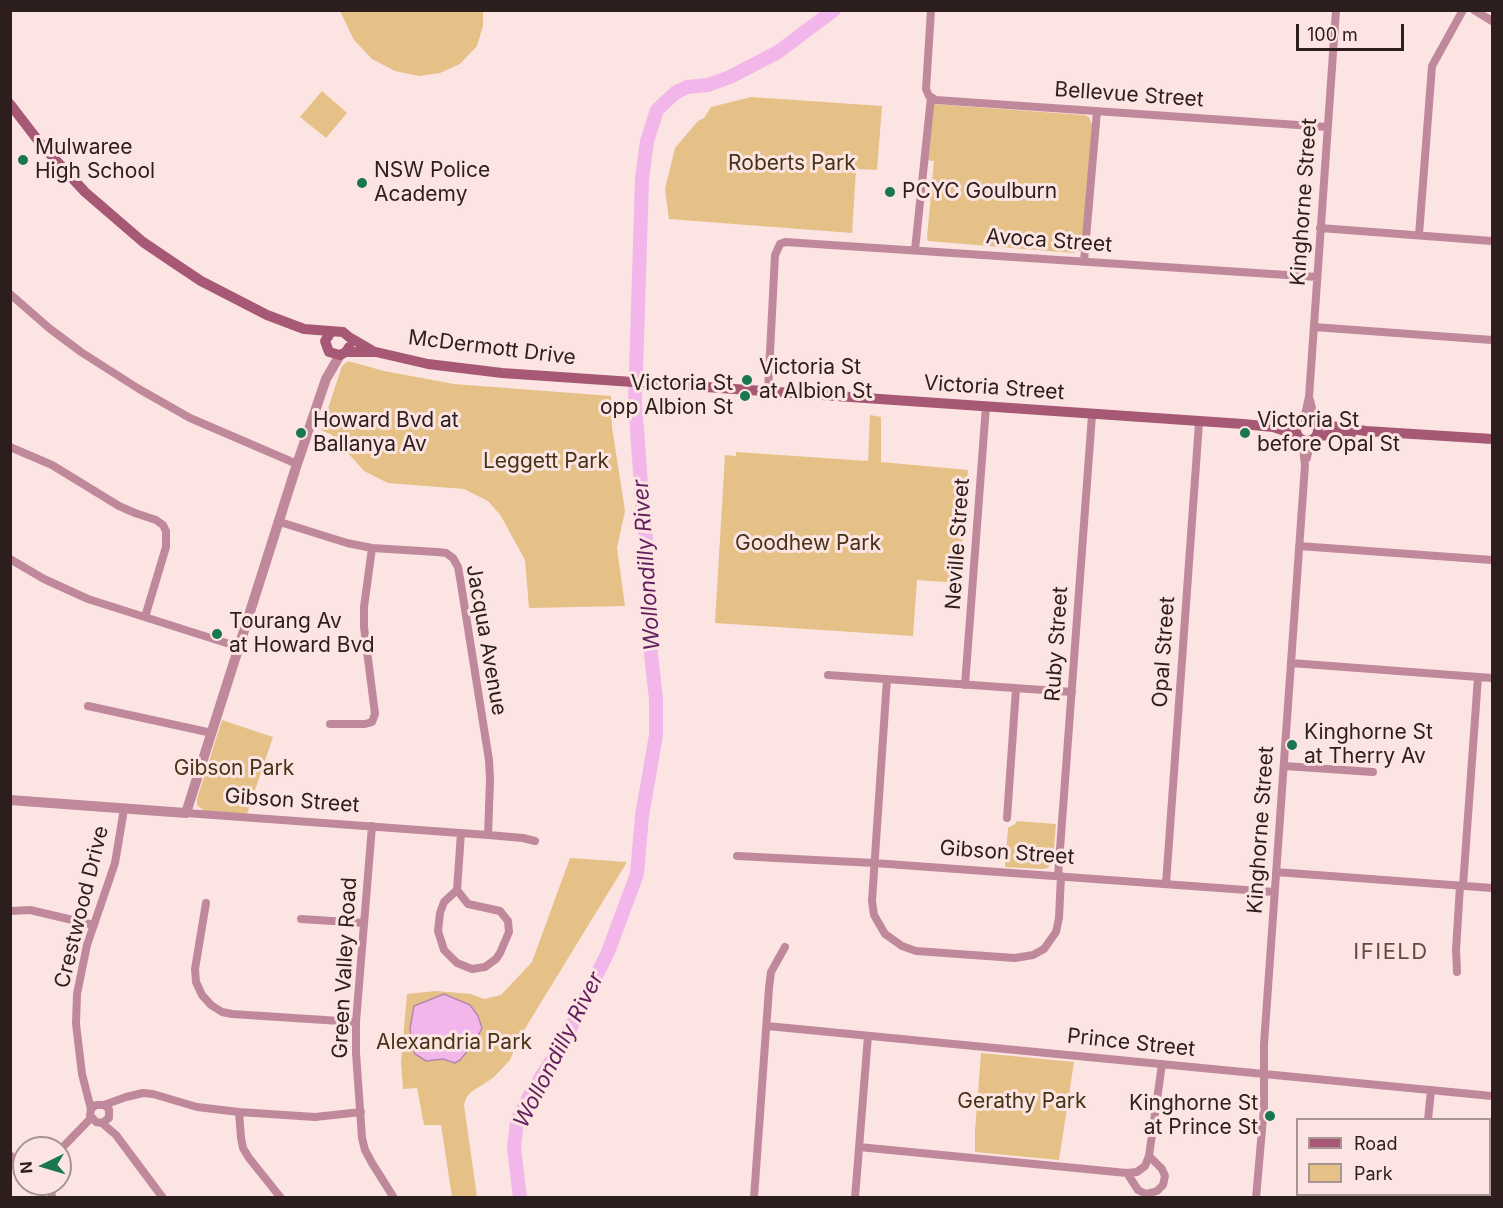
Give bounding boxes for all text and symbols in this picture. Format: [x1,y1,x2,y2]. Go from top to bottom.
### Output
scale bar [1299,12,1407,50]
text: 100 m [1307,24,1358,45]
street label: Bellevue Street [1053,77,1205,113]
street label: Kinghorne Street [1286,117,1322,287]
place label: Mulwaree High School [35,135,155,185]
park label: Roberts Park [728,151,856,177]
marker: Mulwaree High School [16,153,30,167]
place label: NSW Police Academy [374,158,490,208]
marker: NSW Police Academy [355,176,369,190]
place label: PCYC Goulburn [902,179,1057,205]
marker: PCYC Goulburn [883,185,897,199]
street label: Avoca Street [985,224,1113,258]
street label: McDermott Drive [407,325,577,371]
place label: Victoria St at Albion St [759,355,872,405]
place label: Victoria St opp Albion St [600,371,733,421]
street label: Victoria Street [923,371,1065,405]
marker: Victoria St at Albion St [740,373,754,387]
marker: Victoria St opp Albion St [738,389,752,403]
place label: Howard Bvd at Ballanya Av [313,408,459,458]
place label: Victoria St before Opal St [1257,408,1400,458]
marker: Howard Bvd at Ballanya Av [294,426,308,440]
marker: Victoria St before Opal St [1238,426,1252,440]
park label: Leggett Park [483,449,609,475]
street label: Neville Street [941,477,975,611]
water label: Wollondilly River [628,479,666,651]
park label: Goodhew Park [735,531,881,557]
street label: Jacqua Avenue [460,563,512,717]
street label: Ruby Street [1040,586,1074,702]
street label: Opal Street [1148,596,1180,708]
place label: Tourang Av at Howard Bvd [229,609,375,659]
marker: Tourang Av at Howard Bvd [210,627,224,641]
place label: Kinghorne St at Therry Av [1304,720,1433,770]
marker: Kinghorne St at Therry Av [1285,738,1299,752]
street label: Kinghorne Street [1243,745,1279,915]
park label: Gibson Park [174,756,294,782]
street label: Gibson Street [224,784,360,818]
street label: Crestwood Drive [50,823,114,991]
street label: Gibson Street [939,836,1075,870]
street label: Green Valley Road [328,877,362,1059]
district label: IFIELD [1353,939,1429,965]
water label: Wollondilly River [508,968,610,1132]
street label: Prince Street [1066,1024,1196,1062]
park label: Alexandria Park [376,1030,532,1056]
park label: Gerathy Park [957,1089,1087,1115]
place label: Kinghorne St at Prince St [1129,1091,1258,1141]
marker: Kinghorne St at Prince St [1263,1109,1277,1123]
legend [1296,1118,1491,1196]
text: Road [1354,1133,1397,1154]
north arrow [12,1136,72,1196]
text: N [16,1160,37,1174]
text: Park [1354,1163,1393,1184]

